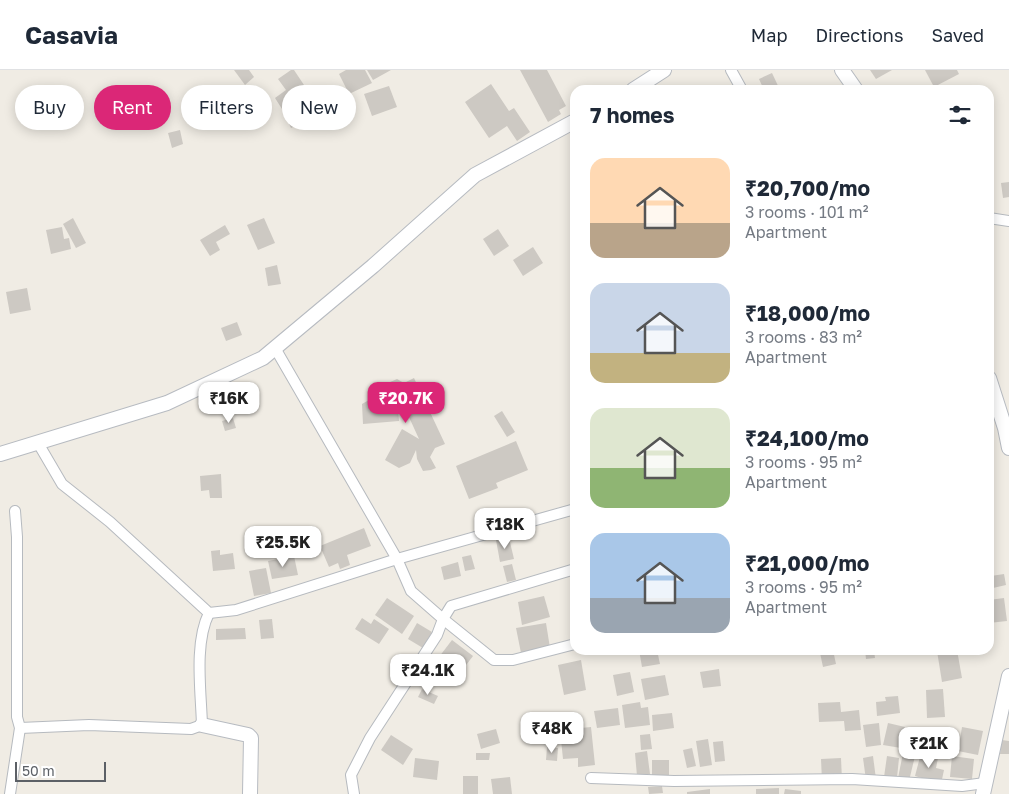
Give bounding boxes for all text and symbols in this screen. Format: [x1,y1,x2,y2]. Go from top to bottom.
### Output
text: Casavia [25,20,118,49]
text: Map [751,24,787,46]
text: Directions [815,24,903,46]
text: Saved [931,24,984,46]
chip: Buy [15,85,84,130]
chip: Rent [94,85,171,130]
chip: Filters [181,85,272,130]
chip: New [282,85,356,130]
icon: filters [946,101,974,129]
text: 7 homes [590,102,675,128]
text: ₹20,700/mo [745,175,870,201]
icon: home [630,178,690,238]
text: 3 rooms · 101 m² [745,202,868,222]
text: Apartment [745,222,827,242]
text: ₹18,000/mo [745,300,870,326]
icon: home [630,303,690,363]
text: 3 rooms · 83 m² [745,327,862,347]
text: Apartment [745,347,827,367]
pin: ₹16K [199,382,259,424]
pin: ₹20.7K [365,382,447,424]
text: ₹16K [209,388,249,408]
text: ₹20.7K [379,388,433,408]
text: ₹24,100/mo [745,425,869,451]
icon: home [630,428,690,488]
text: 3 rooms · 95 m² [745,452,862,472]
text: Apartment [745,472,827,492]
pin: ₹18K [475,508,535,550]
text: ₹18K [485,514,525,534]
pin: ₹25.5K [242,526,324,568]
text: ₹25.5K [255,532,311,552]
text: ₹21,000/mo [745,550,869,576]
icon: home [630,553,690,613]
text: 3 rooms · 95 m² [745,577,862,597]
text: Apartment [745,597,827,617]
pin: ₹24.1K [387,654,469,696]
text: ₹24.1K [401,660,455,680]
pin: ₹48K [522,712,582,754]
text: ₹48K [532,718,573,738]
pin: ₹21K [899,726,959,769]
text: ₹21K [910,733,948,753]
scale bar [15,759,106,782]
text: 50 m [22,762,55,779]

